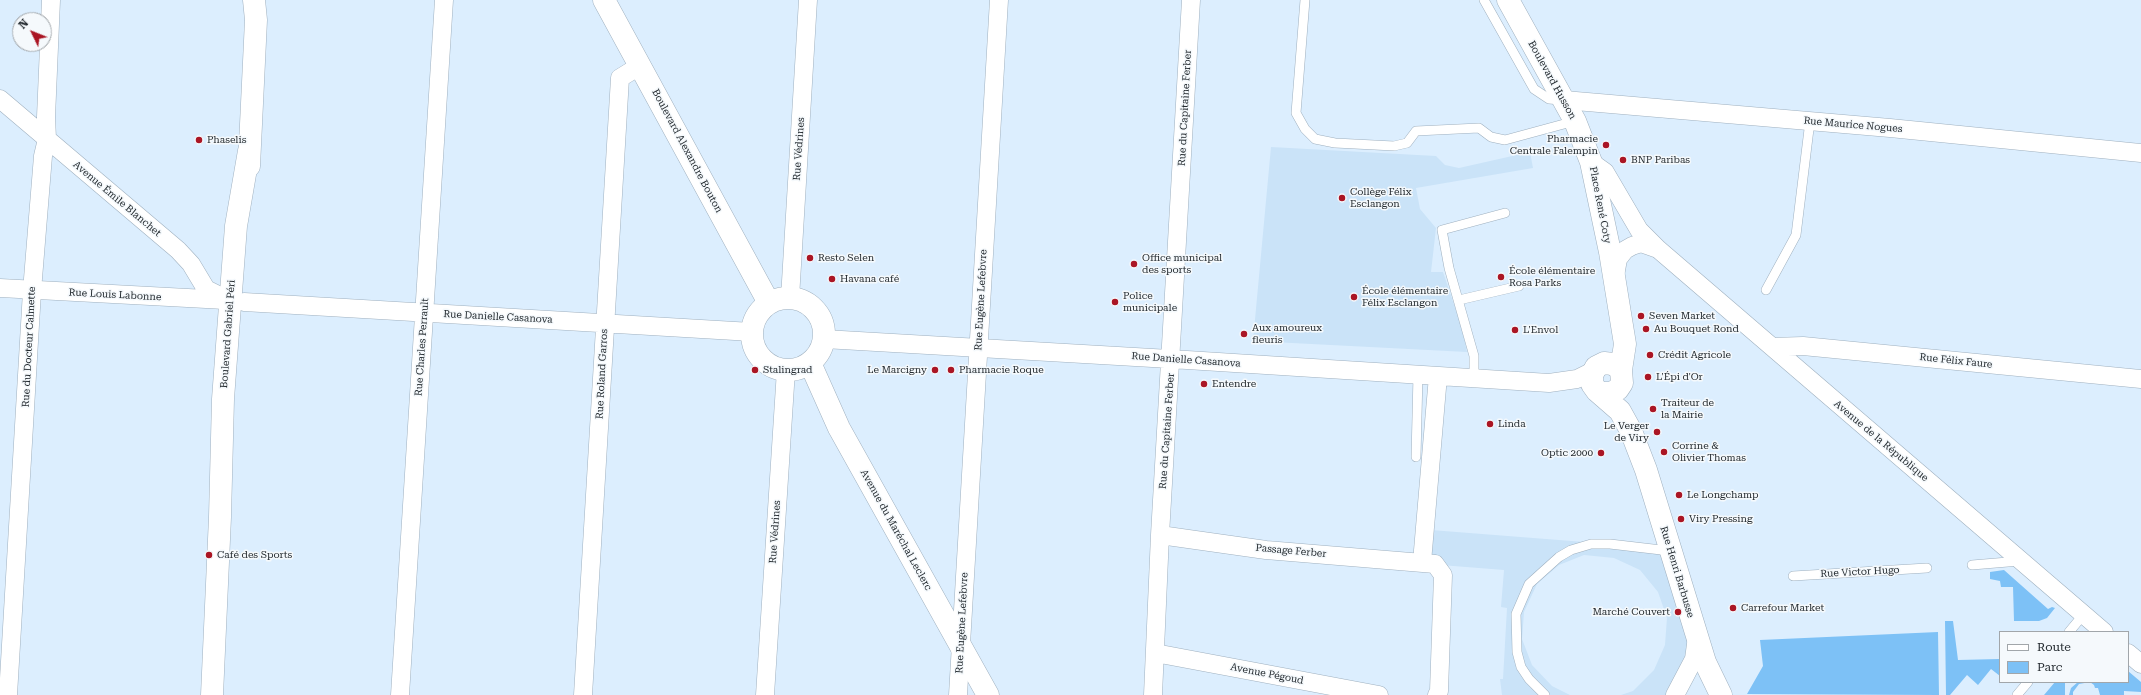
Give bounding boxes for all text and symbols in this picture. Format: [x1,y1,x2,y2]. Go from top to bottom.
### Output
north arrow [12,12,52,52]
text: N [16,17,31,32]
street label: Boulevard Husson [1525,39,1579,121]
street label: Rue du Capitaine Ferber [1176,50,1194,166]
street label: Boulevard Alexandre Bouton [649,87,725,215]
street label: Rue Maurice Nogues [1803,115,1903,135]
street label: Rue Védrines [791,117,807,181]
place label: Pharmacie Centrale Falempin [1510,133,1598,156]
place label: Phaselis [207,134,246,146]
marker: Phaselis [194,135,204,145]
marker: Pharmacie Centrale Falempin [1601,140,1611,150]
place label: BNP Paribas [1631,154,1690,166]
marker: BNP Paribas [1618,155,1628,165]
street label: Avenue Émile Blanchet [71,159,163,239]
street label: Place René Coty [1587,165,1613,245]
place label: Collège Félix Esclangon [1350,186,1411,210]
marker: Collège Félix Esclangon [1337,193,1347,203]
street label: Rue Eugène Lefebvre [972,249,990,351]
place label: Resto Selen [818,252,874,264]
place label: Office municipal des sports [1142,252,1222,276]
marker: Resto Selen [805,253,815,263]
marker: Office municipal des sports [1129,259,1139,269]
place label: École élémentaire Rosa Parks [1509,265,1595,288]
marker: École élémentaire Rosa Parks [1496,272,1506,282]
place label: Havana café [840,273,899,285]
marker: Havana café [827,274,837,284]
street label: Boulevard Gabriel Péri [218,279,238,389]
place label: École élémentaire Félix Esclangon [1362,285,1448,308]
street label: Rue du Docteur Calmette [20,286,38,408]
street label: Rue Louis Labonne [68,287,162,303]
place label: Police municipale [1123,290,1177,314]
marker: École élémentaire Félix Esclangon [1349,292,1359,302]
marker: Police municipale [1110,297,1120,307]
street label: Rue Charles Perrault [413,298,431,396]
street label: Rue Danielle Casanova [443,308,553,326]
place label: Seven Market [1649,310,1715,322]
marker: Seven Market [1636,311,1646,321]
place label: Aux amoureux fleuris [1252,322,1322,346]
place label: Au Bouquet Rond [1654,323,1739,335]
place label: L'Envol [1523,324,1558,336]
marker: Au Bouquet Rond [1641,324,1651,334]
marker: L'Envol [1510,325,1520,335]
street label: Rue Roland Garros [594,329,610,419]
marker: Aux amoureux fleuris [1239,329,1249,339]
place label: Crédit Agricole [1658,349,1731,361]
street label: Rue Danielle Casanova [1131,350,1241,370]
marker: Crédit Agricole [1645,350,1655,360]
street label: Rue Félix Faure [1919,351,1993,371]
place label: Stalingrad [763,364,812,376]
place label: Le Marcigny [867,364,927,376]
place label: Pharmacie Roque [959,364,1044,376]
marker: Stalingrad [750,365,760,375]
marker: Le Marcigny [930,365,940,375]
marker: Pharmacie Roque [946,365,956,375]
place label: L'Épi d'Or [1656,371,1703,383]
street label: Rue du Capitaine Ferber [1157,372,1177,490]
marker: L'Épi d'Or [1643,372,1653,382]
place label: Entendre [1212,378,1256,390]
marker: Entendre [1199,379,1209,389]
place label: Traiteur de la Mairie [1661,397,1714,420]
street label: Avenue de la République [1831,398,1931,484]
marker: Traiteur de la Mairie [1648,404,1658,414]
place label: Linda [1498,418,1526,430]
marker: Linda [1485,419,1495,429]
place label: Le Verger de Viry [1604,420,1649,444]
marker: Le Verger de Viry [1652,427,1662,437]
place label: Corrine & Olivier Thomas [1672,440,1746,464]
place label: Optic 2000 [1541,447,1593,459]
marker: Corrine & Olivier Thomas [1659,447,1669,457]
marker: Optic 2000 [1596,448,1606,458]
street label: Avenue du Maréchal Leclerc [858,467,934,593]
place label: Le Longchamp [1687,489,1759,501]
marker: Le Longchamp [1674,490,1684,500]
street label: Rue Védrines [767,500,783,564]
place label: Viry Pressing [1689,513,1753,525]
marker: Viry Pressing [1676,514,1686,524]
street label: Rue Henri Barbusse [1657,525,1697,619]
street label: Passage Ferber [1255,542,1327,560]
place label: Café des Sports [217,549,292,561]
marker: Café des Sports [204,550,214,560]
street label: Rue Victor Hugo [1820,564,1900,580]
street label: Rue Eugène Lefebvre [953,572,971,674]
place label: Carrefour Market [1741,602,1824,614]
marker: Carrefour Market [1728,603,1738,613]
place label: Marché Couvert [1592,606,1670,618]
marker: Marché Couvert [1673,607,1683,617]
legend [1999,631,2129,683]
text: Route [2037,640,2071,654]
text: Parc [2037,660,2062,674]
street label: Avenue Pégoud [1229,661,1305,687]

